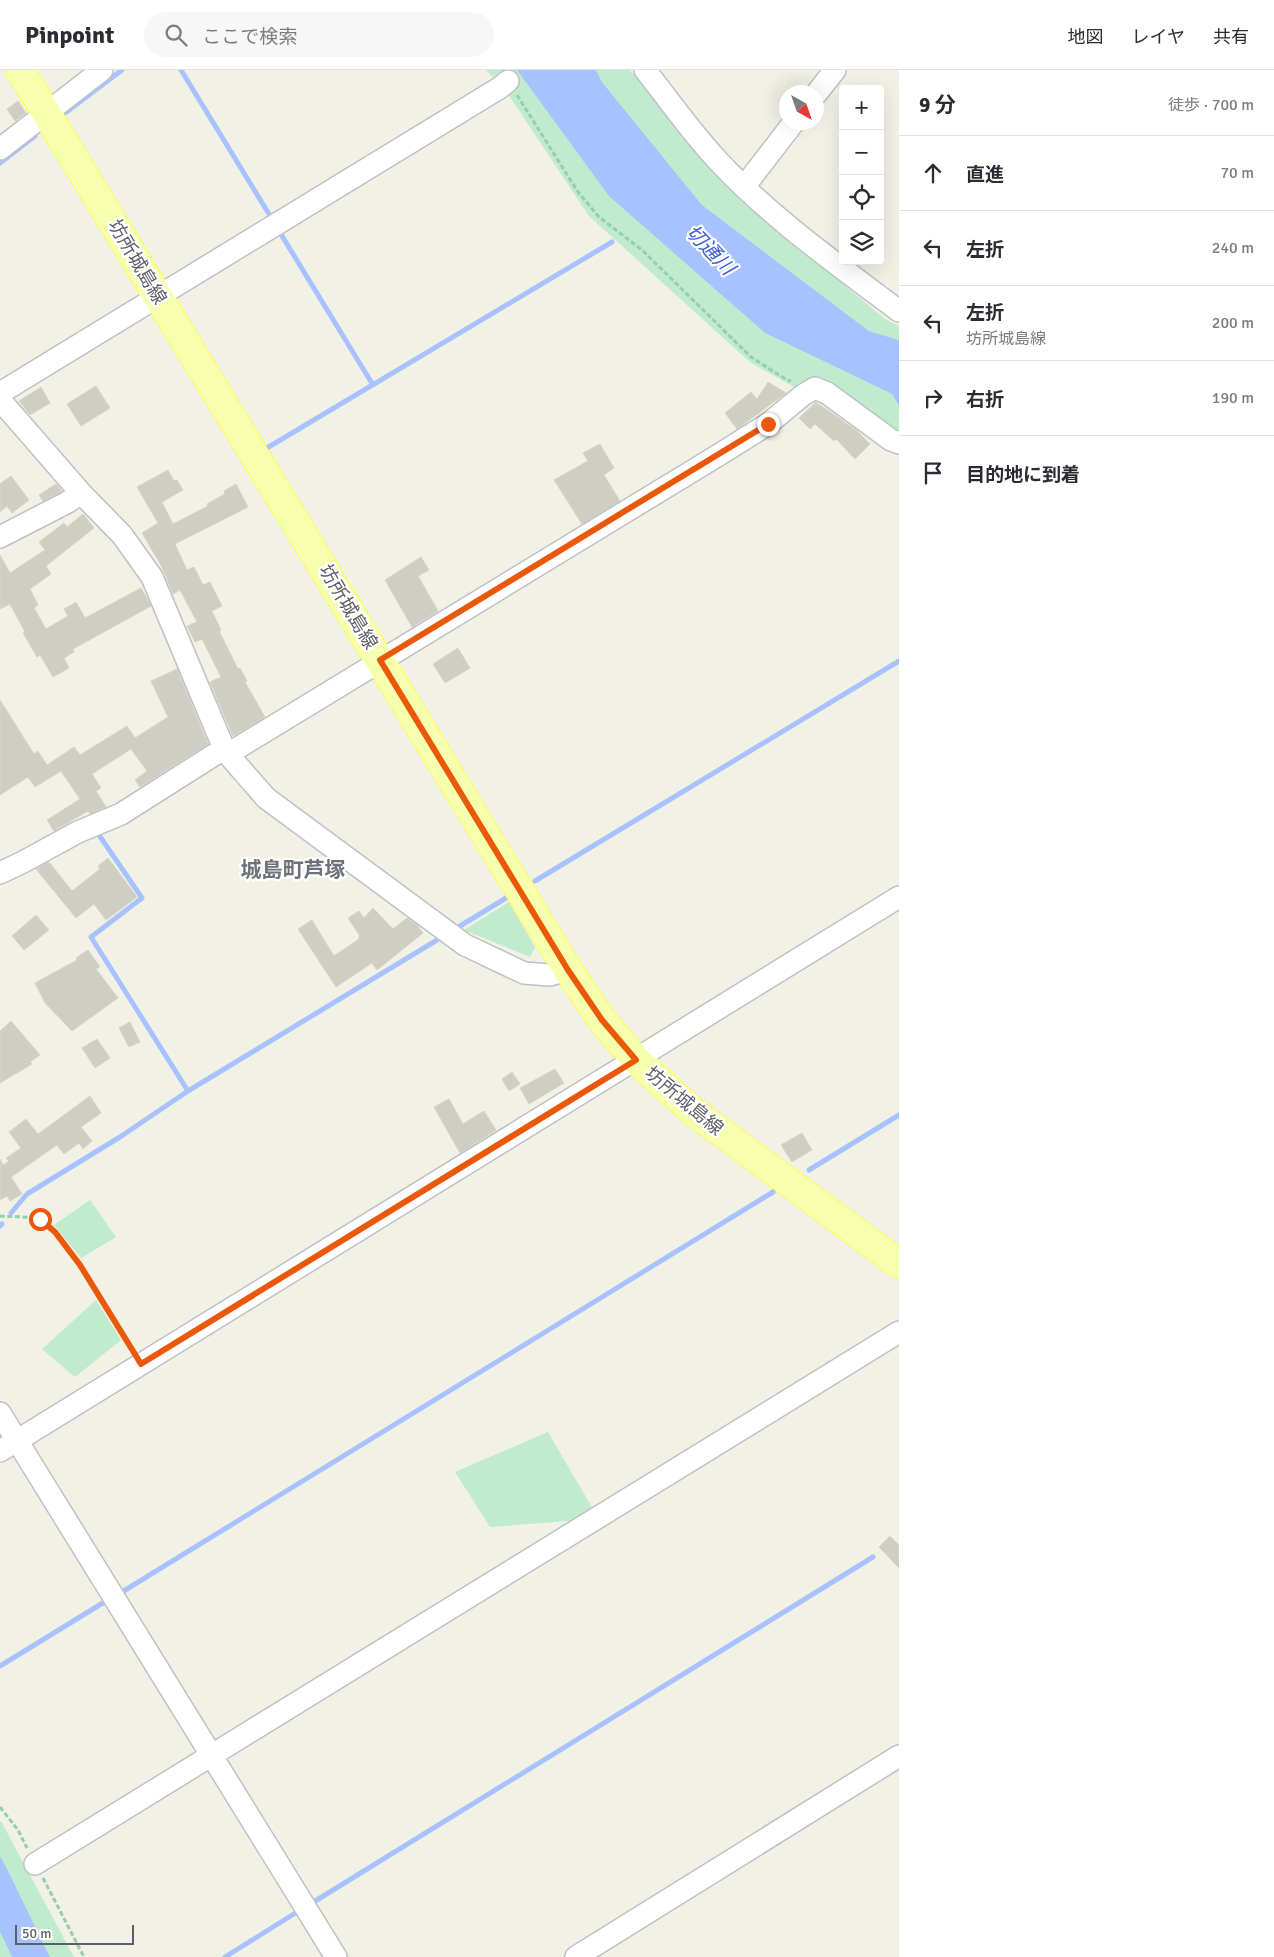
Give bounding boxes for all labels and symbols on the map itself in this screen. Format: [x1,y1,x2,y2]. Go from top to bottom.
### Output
north arrow [779,85,824,130]
street label: 坊所城島線 [102,215,172,309]
water label: 切通川 [680,220,741,282]
route end [757,413,780,436]
street label: 坊所城島線 [313,560,383,654]
district label: 城島町芦塚 [241,857,346,883]
street label: 坊所城島線 [640,1061,728,1141]
route start [29,1208,52,1231]
scale bar [15,1922,134,1945]

